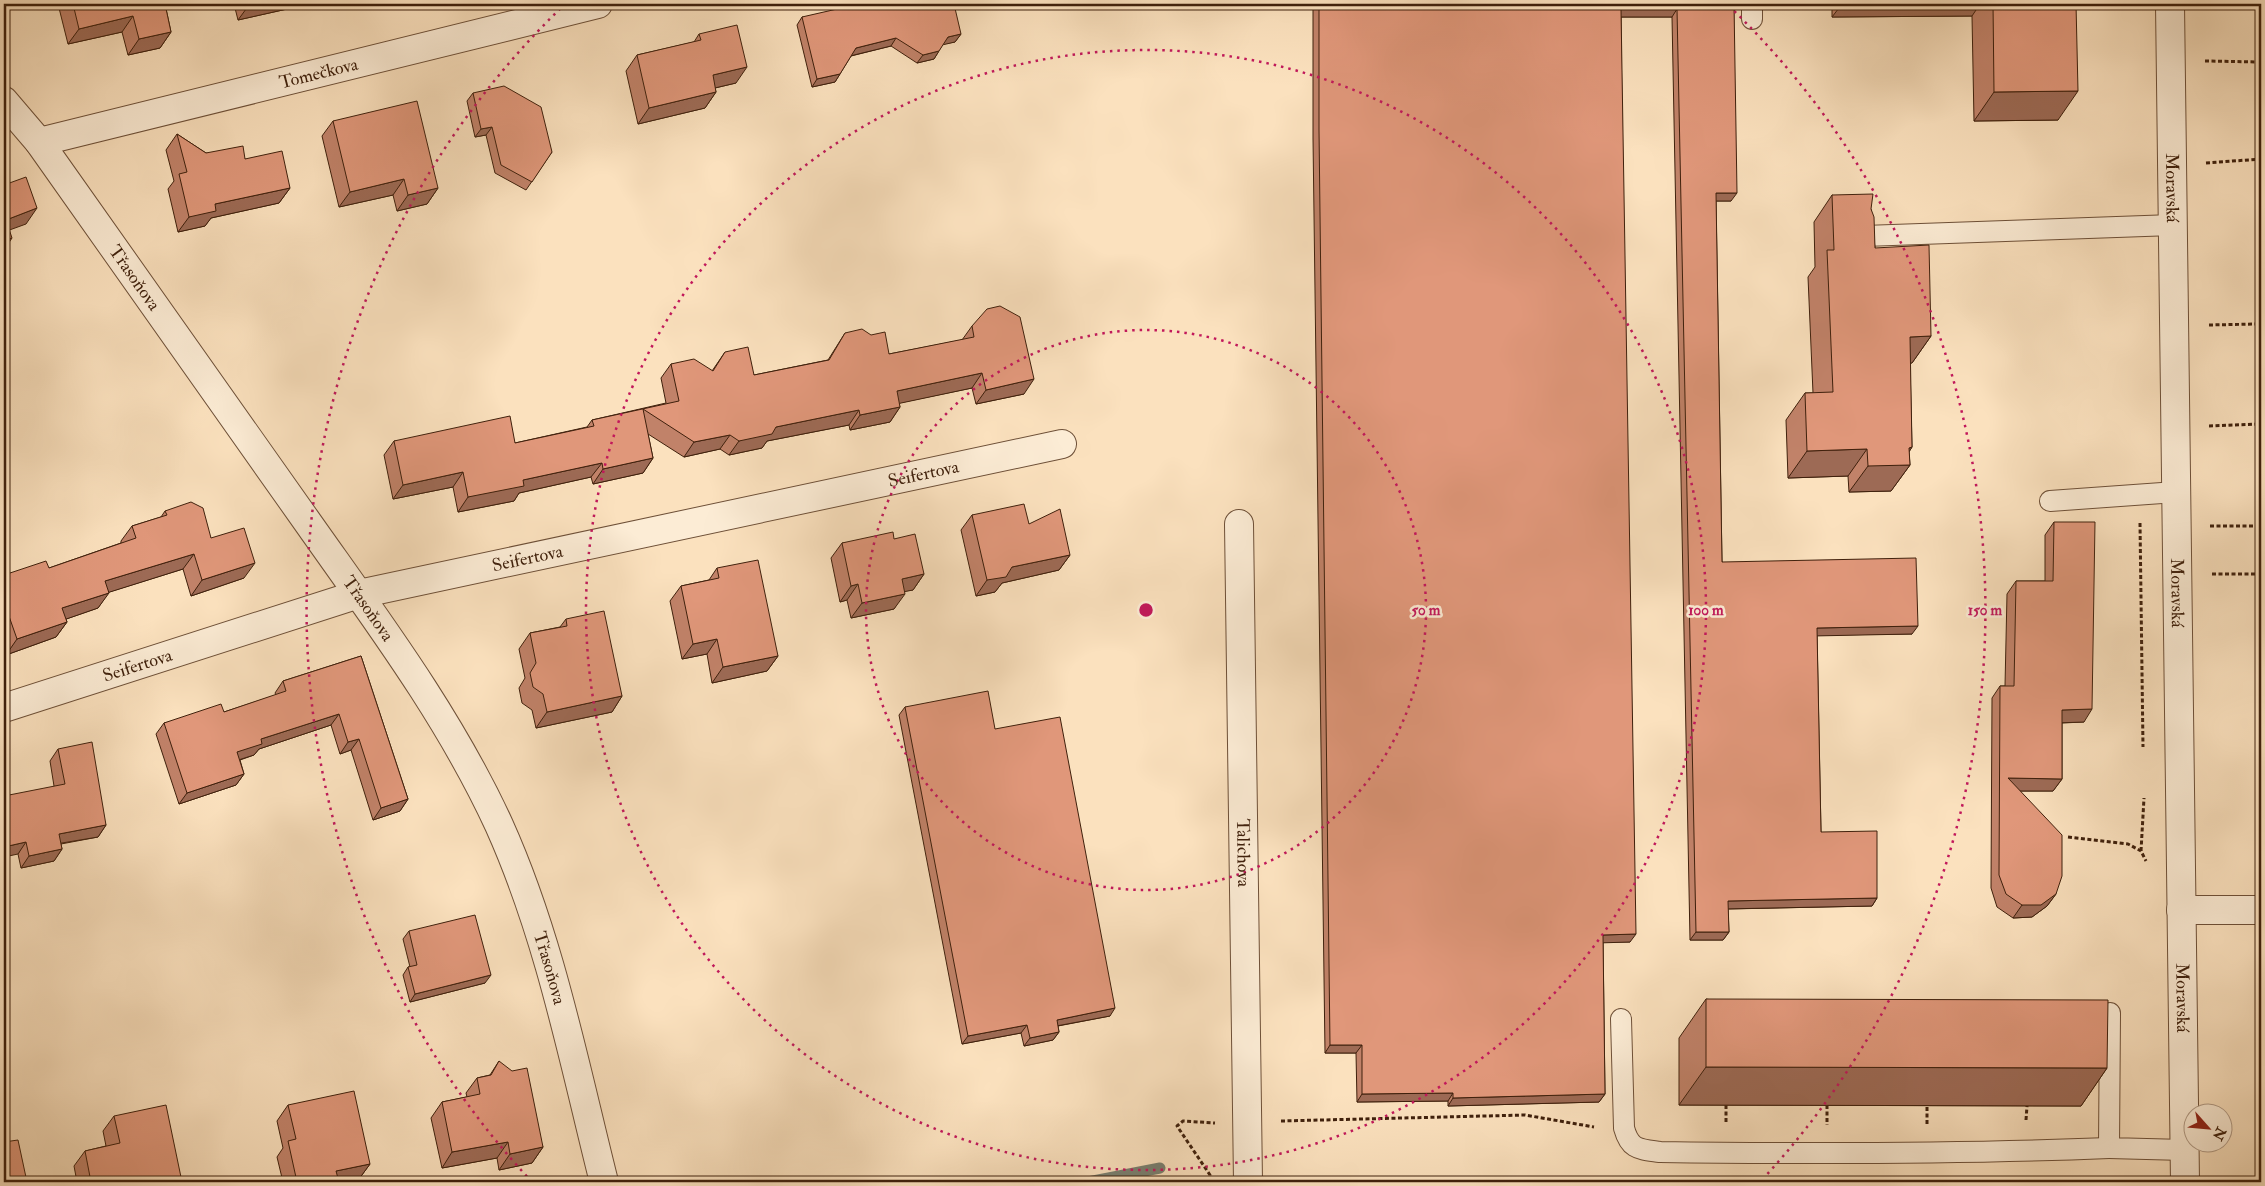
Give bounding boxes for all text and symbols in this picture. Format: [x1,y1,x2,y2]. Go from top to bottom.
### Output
street label: Tomečkova [277,52,361,94]
street label: Moravská [2160,153,2184,223]
street label: Třasoňova [104,240,166,315]
street label: Seifertova [886,455,962,492]
street label: Seifertova [490,539,565,577]
street label: Moravská [2166,558,2189,628]
street label: Třasoňova [338,571,400,646]
centre of rings [1137,601,1155,619]
text: 50 m [1412,601,1441,620]
text: 100 m [1688,601,1724,620]
text: 150 m [1968,601,2002,620]
street label: Seifertova [100,643,176,687]
street label: Talichova [1232,819,1255,888]
street label: Třasoňova [528,928,571,1008]
street label: Moravská [2171,963,2195,1033]
north arrow [2182,1104,2232,1154]
text: N [2209,1123,2230,1144]

